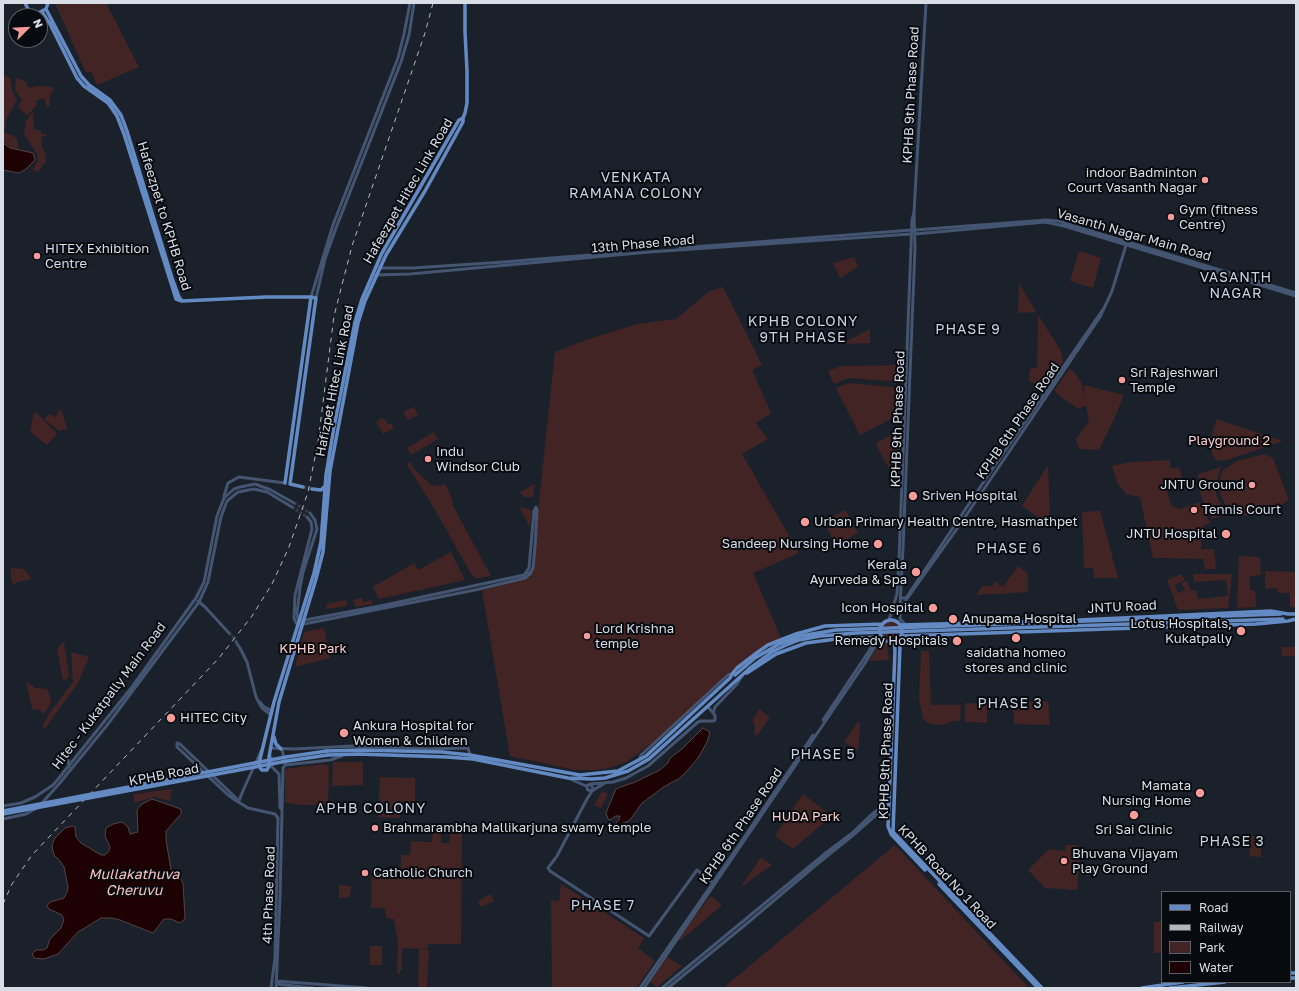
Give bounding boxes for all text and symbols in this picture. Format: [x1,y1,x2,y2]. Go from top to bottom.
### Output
north arrow [8,8,48,48]
text: N [31,17,46,30]
street label: KPHB 9th Phase Road [900,26,922,164]
street label: Hafeezpet Hitec Link Road [360,116,456,266]
street label: Hafeezpet to KPHB Road [134,140,194,292]
place label: indoor Badminton Court Vasanth Nagar [1067,165,1197,196]
district label: VENKATA RAMANA COLONY [569,170,703,202]
marker: indoor Badminton Court Vasanth Nagar [1200,175,1210,185]
place label: Gym (fitness Centre) [1179,202,1258,233]
street label: Vasanth Nagar Main Road [1055,205,1213,265]
marker: Gym (fitness Centre) [1166,212,1176,222]
street label: 13th Phase Road [591,232,695,256]
place label: HITEX Exhibition Centre [45,241,149,272]
marker: HITEX Exhibition Centre [32,251,42,261]
district label: VASANTH NAGAR [1200,270,1272,302]
street label: Hafizpet Hitec Link Road [313,304,357,458]
district label: KPHB COLONY 9TH PHASE [748,314,858,346]
district label: PHASE 9 [935,322,1001,338]
street label: KPHB 9th Phase Road [888,350,908,488]
street label: KPHB 6th Phase Road [973,360,1063,482]
place label: Sri Rajeshwari Temple [1130,365,1218,396]
marker: Sri Rajeshwari Temple [1117,375,1127,385]
park label: Playground 2 [1188,433,1270,449]
place label: Indu Windsor Club [436,444,520,475]
marker: Indu Windsor Club [423,454,433,464]
place label: JNTU Ground [1160,477,1244,493]
marker: JNTU Ground [1247,480,1257,490]
place label: Sriven Hospital [922,488,1017,504]
marker: Sriven Hospital [907,490,919,502]
place label: Tennis Court [1202,502,1281,518]
marker: Tennis Court [1189,505,1199,515]
place label: Urban Primary Health Centre, Hasmathpet [814,514,1078,530]
marker: Urban Primary Health Centre, Hasmathpet [799,516,811,528]
place label: JNTU Hospital [1126,526,1217,542]
marker: JNTU Hospital [1220,528,1232,540]
place label: Sandeep Nursing Home [722,536,869,552]
marker: Sandeep Nursing Home [872,538,884,550]
district label: PHASE 6 [976,541,1042,557]
place label: Kerala Ayurveda & Spa [810,557,907,588]
marker: Kerala Ayurveda & Spa [910,566,922,578]
street label: JNTU Road [1087,597,1157,617]
place label: Icon Hospital [841,600,924,616]
marker: Icon Hospital [927,602,939,614]
place label: Anupama Hospital [962,611,1077,627]
marker: Anupama Hospital [947,613,959,625]
place label: Lotus Hospitals, Kukatpally [1130,616,1232,647]
street label: Hitec - Kukatpally Main Road [49,619,169,773]
place label: Lord Krishna temple [595,621,674,652]
marker: Lotus Hospitals, Kukatpally [1235,625,1247,637]
marker: Lord Krishna temple [582,631,592,641]
marker: saidatha homeo stores and clinic [1010,632,1022,644]
place label: Remedy Hospitals [835,633,948,649]
marker: Remedy Hospitals [951,635,963,647]
park label: KPHB Park [279,641,347,657]
place label: saidatha homeo stores and clinic [965,645,1067,676]
street label: KPHB 9th Phase Road [876,682,896,820]
district label: PHASE 3 [977,696,1043,712]
place label: HITEC City [180,710,247,726]
marker: HITEC City [165,712,177,724]
place label: Ankura Hospital for Women & Children [353,718,474,749]
marker: Ankura Hospital for Women & Children [338,727,350,739]
district label: PHASE 5 [790,747,856,763]
street label: KPHB Road [128,761,200,789]
street label: KPHB 6th Phase Road [696,765,786,887]
place label: Mamata Nursing Home [1102,778,1191,809]
marker: Mamata Nursing Home [1194,787,1206,799]
district label: APHB COLONY [316,801,426,817]
park label: HUDA Park [772,809,840,825]
marker: Sri Sai Clinic [1128,809,1140,821]
place label: Brahmarambha Mallikarjuna swamy temple [383,820,651,836]
street label: KPHB Road No 1 Road [895,822,999,932]
place label: Sri Sai Clinic [1095,822,1173,838]
marker: Brahmarambha Mallikarjuna swamy temple [370,823,380,833]
district label: PHASE 3 [1199,834,1265,850]
street label: 4th Phase Road [259,846,279,944]
place label: Bhuvana Vijayam Play Ground [1072,846,1178,877]
marker: Bhuvana Vijayam Play Ground [1059,856,1069,866]
place label: Catholic Church [373,865,473,881]
water label: Mullakathuva Cheruvu [89,867,179,900]
marker: Catholic Church [360,868,370,878]
legend [1161,891,1291,983]
district label: PHASE 7 [571,898,635,914]
text: Road [1199,900,1228,915]
text: Railway [1199,920,1244,935]
text: Park [1199,940,1225,955]
text: Water [1199,960,1233,975]

